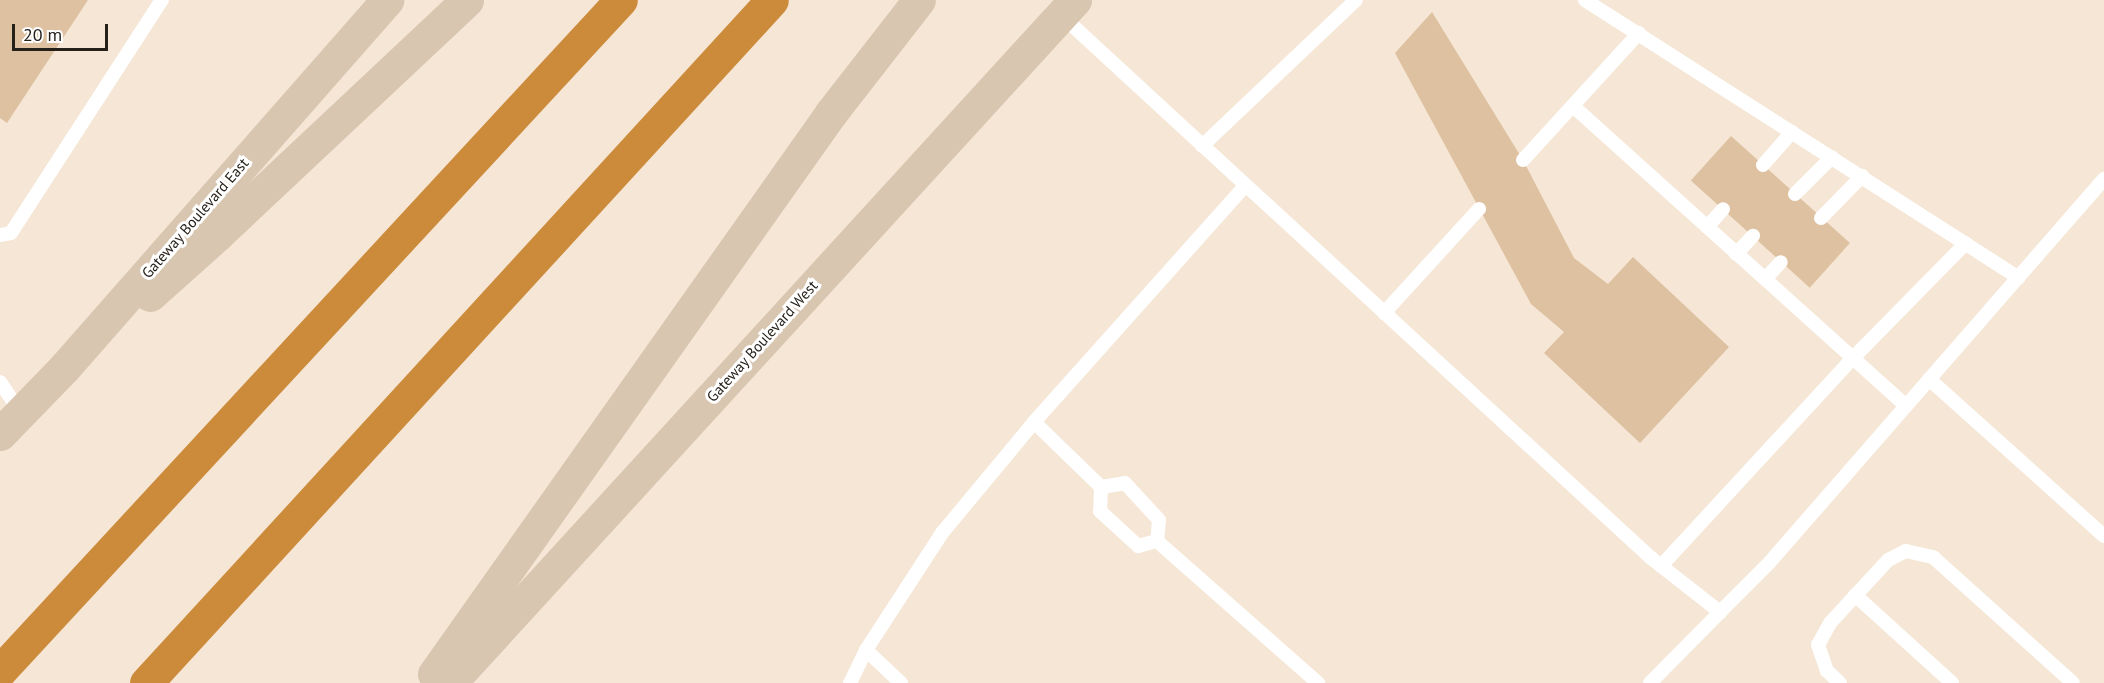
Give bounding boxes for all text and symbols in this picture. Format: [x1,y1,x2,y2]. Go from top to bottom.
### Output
scale bar [15,12,111,50]
text: 20 m [23,23,62,46]
street label: Gateway Boulevard East [138,154,252,282]
street label: Gateway Boulevard West [703,276,821,406]

